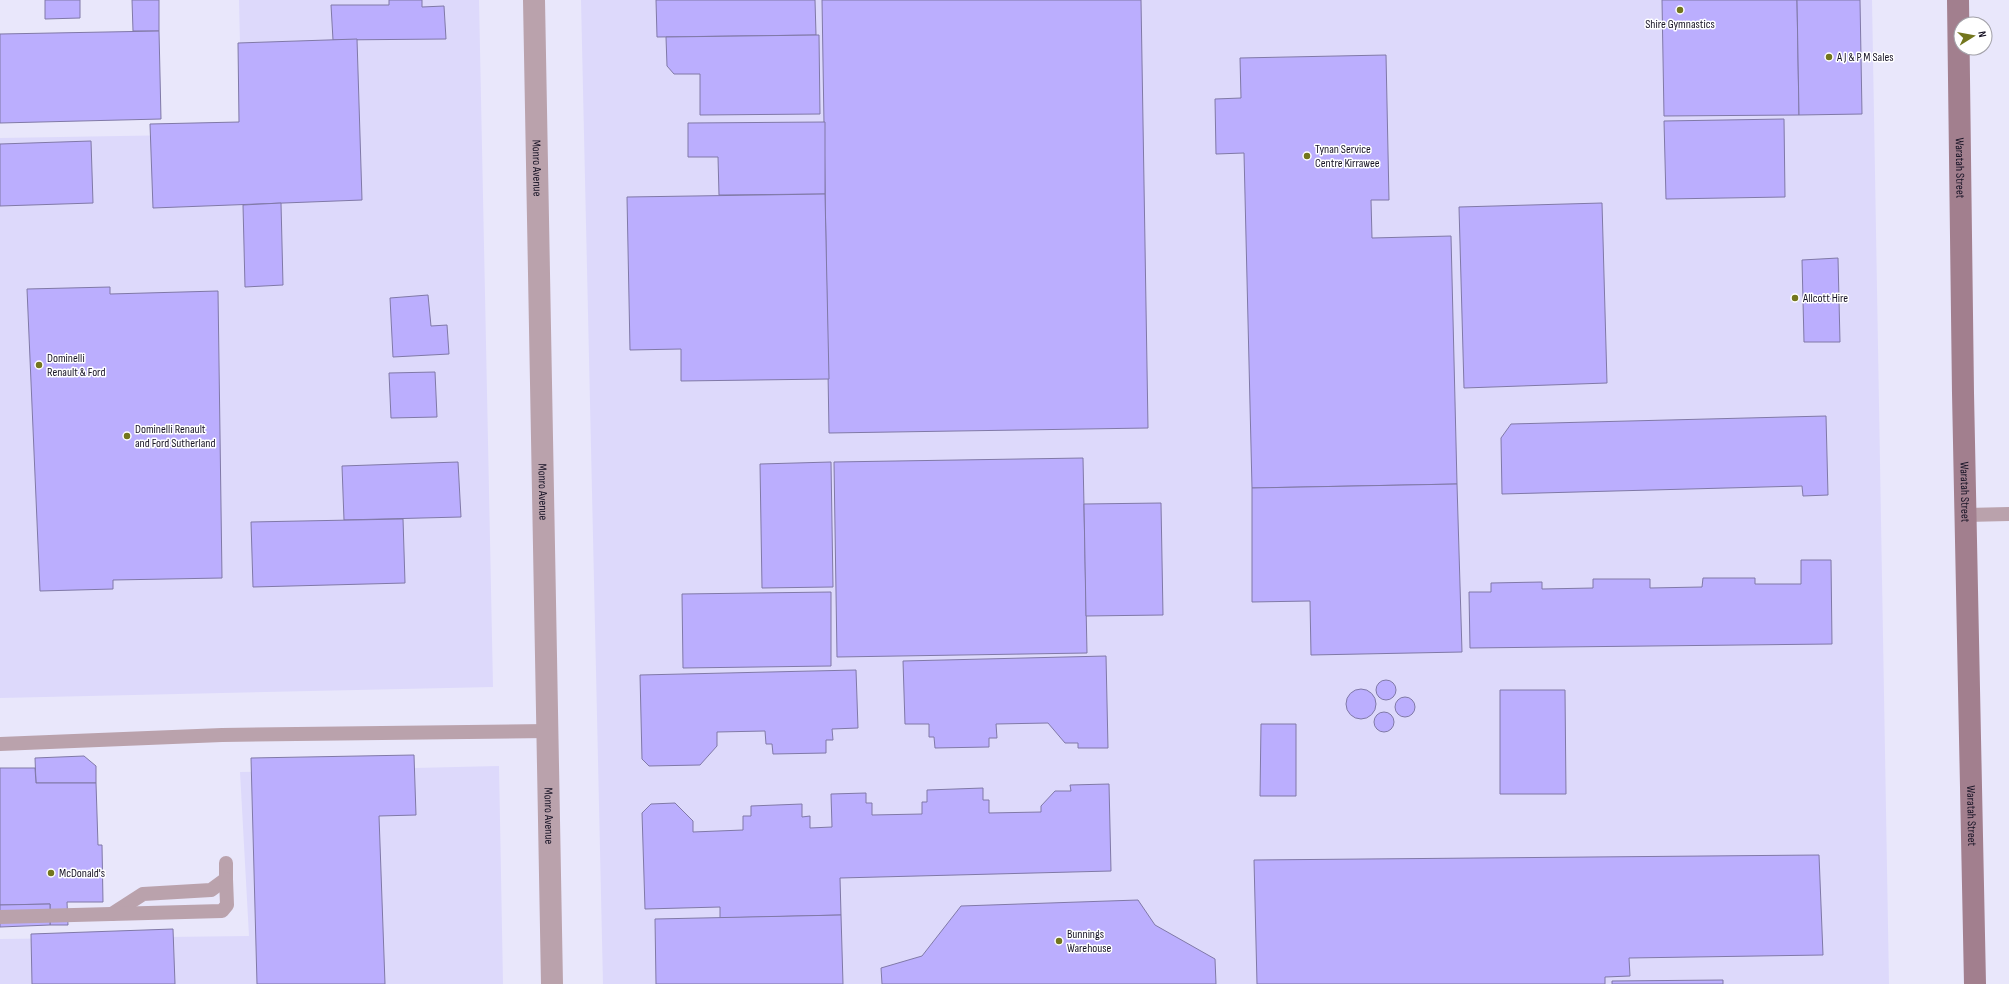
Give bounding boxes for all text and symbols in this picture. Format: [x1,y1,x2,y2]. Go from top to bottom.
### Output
marker: Shire Gymnastics [1675,5,1685,15]
north arrow [1953,16,1993,56]
place label: Shire Gymnastics [1645,17,1715,32]
text: N [1975,30,1989,38]
place label: A J & P M Sales [1836,50,1894,65]
marker: A J & P M Sales [1824,52,1834,62]
street label: Waratah Street [1952,138,1968,199]
street label: Monro Avenue [529,139,545,197]
place label: Tynan Service Centre Kirrawee [1315,142,1380,171]
marker: Tynan Service Centre Kirrawee [1302,151,1312,161]
place label: Allcott Hire [1802,291,1848,306]
marker: Allcott Hire [1790,293,1800,303]
place label: Dominelli Renault & Ford [47,351,105,380]
marker: Dominelli Renault & Ford [34,360,44,370]
place label: Dominelli Renault and Ford Sutherland [135,422,215,451]
marker: Dominelli Renault and Ford Sutherland [122,431,132,441]
street label: Waratah Street [1957,461,1973,523]
street label: Monro Avenue [535,463,551,521]
street label: Waratah Street [1963,785,1980,847]
street label: Monro Avenue [541,787,557,845]
place label: McDonald's [59,866,105,881]
marker: McDonald's [46,868,56,878]
place label: Bunnings Warehouse [1067,927,1112,956]
marker: Bunnings Warehouse [1054,936,1064,946]

